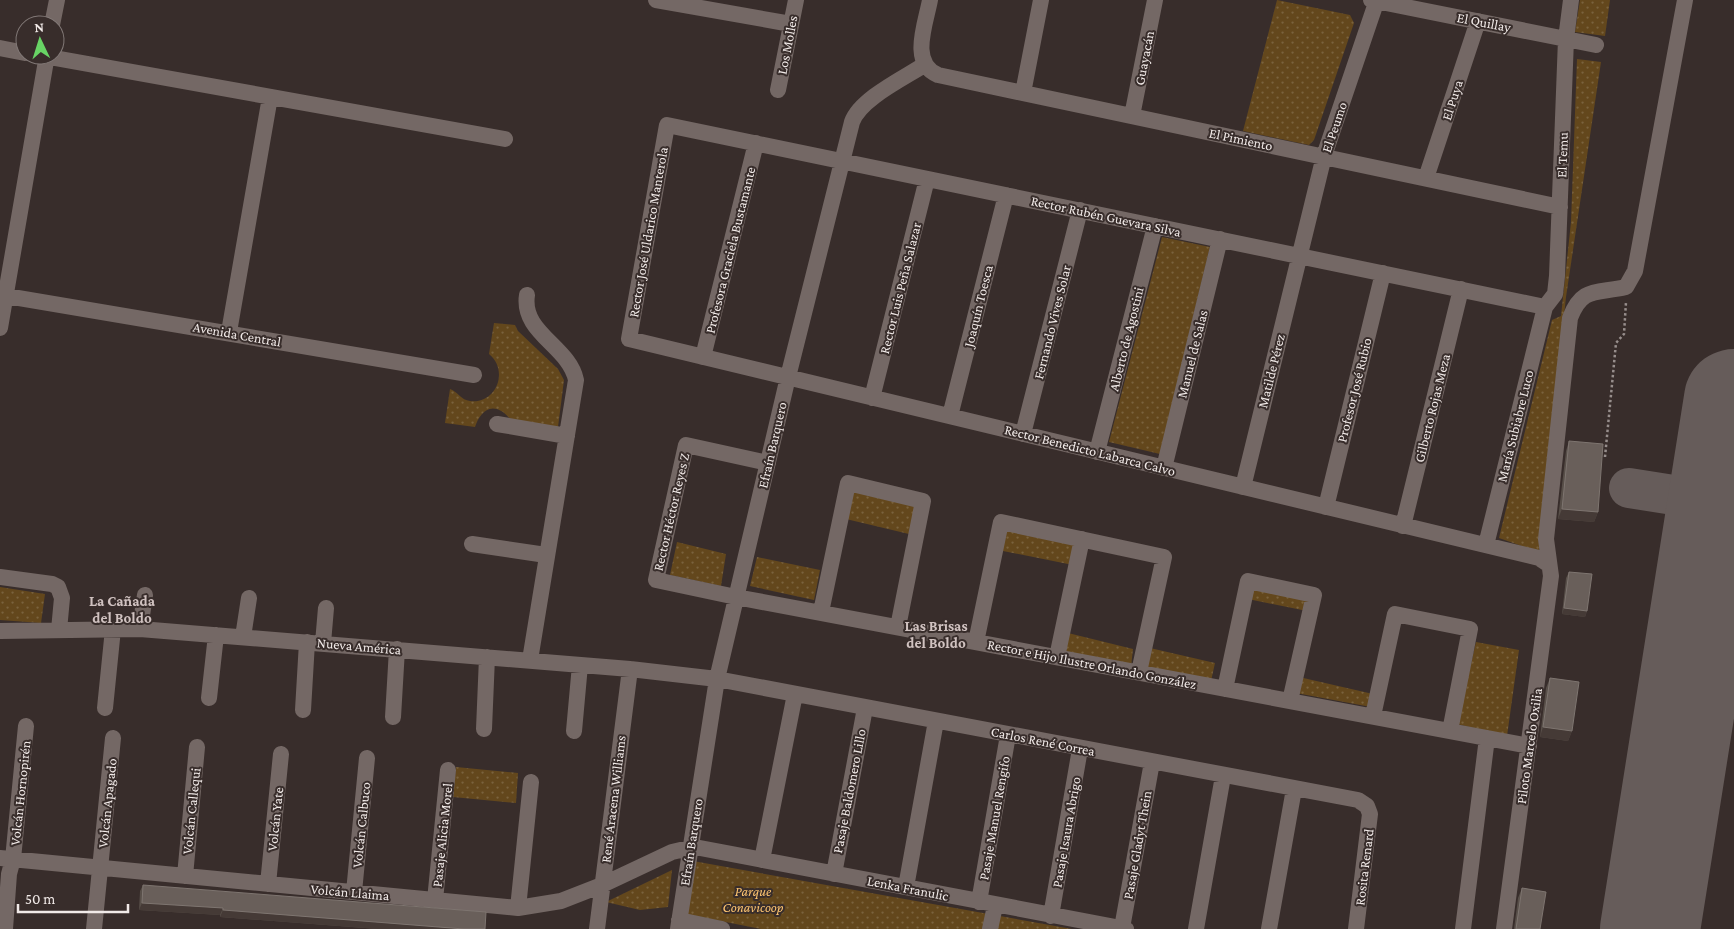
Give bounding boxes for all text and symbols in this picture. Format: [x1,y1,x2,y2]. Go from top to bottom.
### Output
street label: El Quillay [1456,9,1513,35]
street label: Los Molles [773,14,801,76]
north arrow [15,15,65,65]
text: N [34,19,45,35]
street label: Guayacán [1131,29,1157,87]
street label: El Puya [1438,77,1466,122]
street label: El Peumo [1318,100,1350,154]
street label: El Pimiento [1208,124,1274,154]
street label: El Temu [1553,131,1571,178]
street label: Rector José Uldarico Manterola [625,145,671,318]
street label: Profesora Graciela Bustamante [702,165,758,335]
street label: Rector Rubén Guevara Silva [1030,192,1183,240]
street label: Rector Luis Peña Salazar [876,221,924,355]
street label: Joaquín Toesca [960,263,996,351]
street label: Fernando Vives Solar [1030,263,1074,381]
street label: Alberto de Agostini [1105,285,1147,393]
street label: Manuel de Salas [1173,308,1211,400]
street label: Avenida Central [192,318,283,350]
street label: Matilde Pérez [1254,332,1288,410]
street label: Profesor José Rubio [1333,336,1375,444]
street label: Gilberto Rojas Meza [1411,352,1454,464]
street label: María Subiabre Luco [1493,368,1537,484]
street label: Efraín Barquero [754,400,790,490]
street label: Rector Benedicto Labarca Calvo [1003,421,1177,479]
street label: Rector Héctor Reyes Z [650,452,692,572]
district label: La Cañada del Boldo [89,593,156,626]
district label: Las Brisas del Boldo [904,618,968,651]
street label: Nueva América [316,634,402,658]
street label: Rector e Hijo Ilustre Orlando González [986,636,1198,693]
street label: Piloto Marcelo Oxilia [1513,687,1545,805]
street label: Carlos René Correa [990,723,1097,759]
street label: Pasaje Baldomero Lillo [829,727,870,855]
street label: René Aracena Williams [597,734,629,864]
street label: Volcán Hornopirén [7,739,34,846]
street label: Pasaje Manuel Rengifo [975,755,1014,881]
street label: Volcán Apagado [94,757,120,848]
street label: Volcán Callequi [179,767,204,855]
street label: Pasaje Isaura Abrigo [1048,775,1085,889]
street label: Volcán Calbuco [349,781,373,869]
street label: Pasaje Alicia Morel [429,782,456,888]
street label: Volcán Yate [264,786,286,852]
street label: Pasaje Gladyt Thein [1120,789,1156,901]
street label: Efraín Barquero [676,797,706,887]
street label: Rosita Renard [1351,827,1377,906]
street label: Lenka Franulic [866,872,950,904]
street label: Volcán Llaima [310,881,391,903]
scale bar [18,882,128,914]
park label: Parque Conavicoop [722,883,784,915]
text: 50 m [25,891,55,907]

